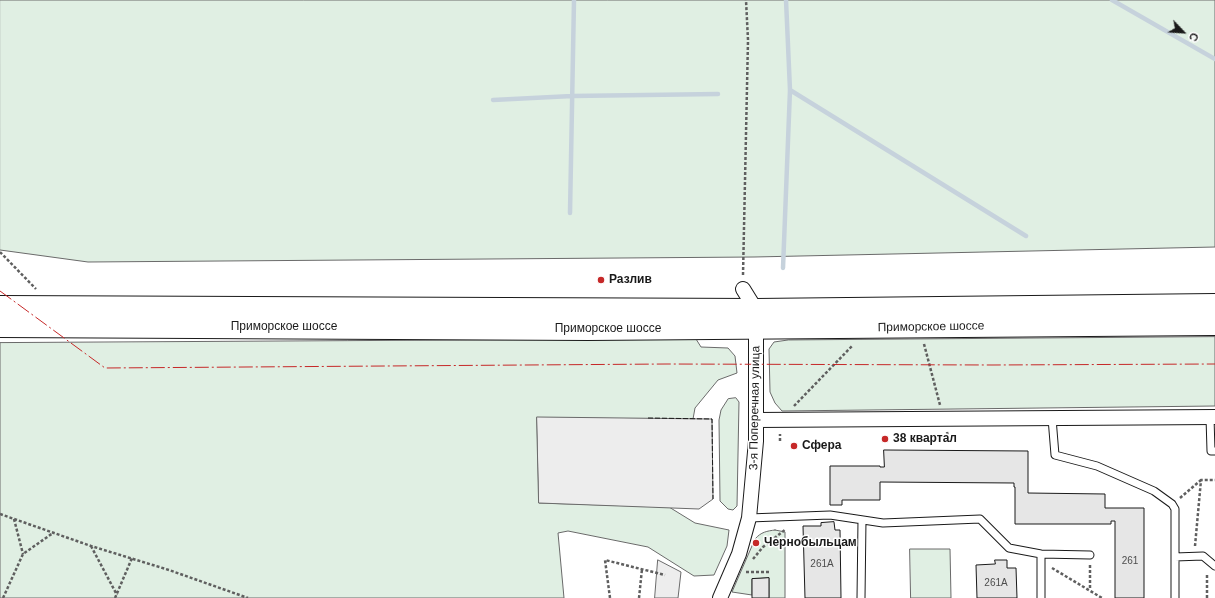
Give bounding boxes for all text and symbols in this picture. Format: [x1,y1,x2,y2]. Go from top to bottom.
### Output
north arrow [1163,12,1203,52]
text: С [1187,31,1201,43]
place label: Разлив [609,273,652,287]
marker: Разлив [596,275,606,285]
street label: Приморское шоссе [878,319,984,335]
street label: Приморское шоссе [231,320,337,334]
street label: Приморское шоссе [555,322,661,336]
street label: 3-я Поперечная улица [747,346,763,470]
place label: 38 квартал [893,432,957,446]
marker: 38 квартал [880,434,890,444]
place label: Сфера [802,439,842,453]
marker: Сфера [789,441,799,451]
place label: Чернобыльцам [764,536,857,550]
marker: Чернобыльцам [751,538,761,548]
house number: 261 [1122,555,1138,567]
house number: 261А [810,558,834,570]
house number: 261А [984,577,1008,589]

